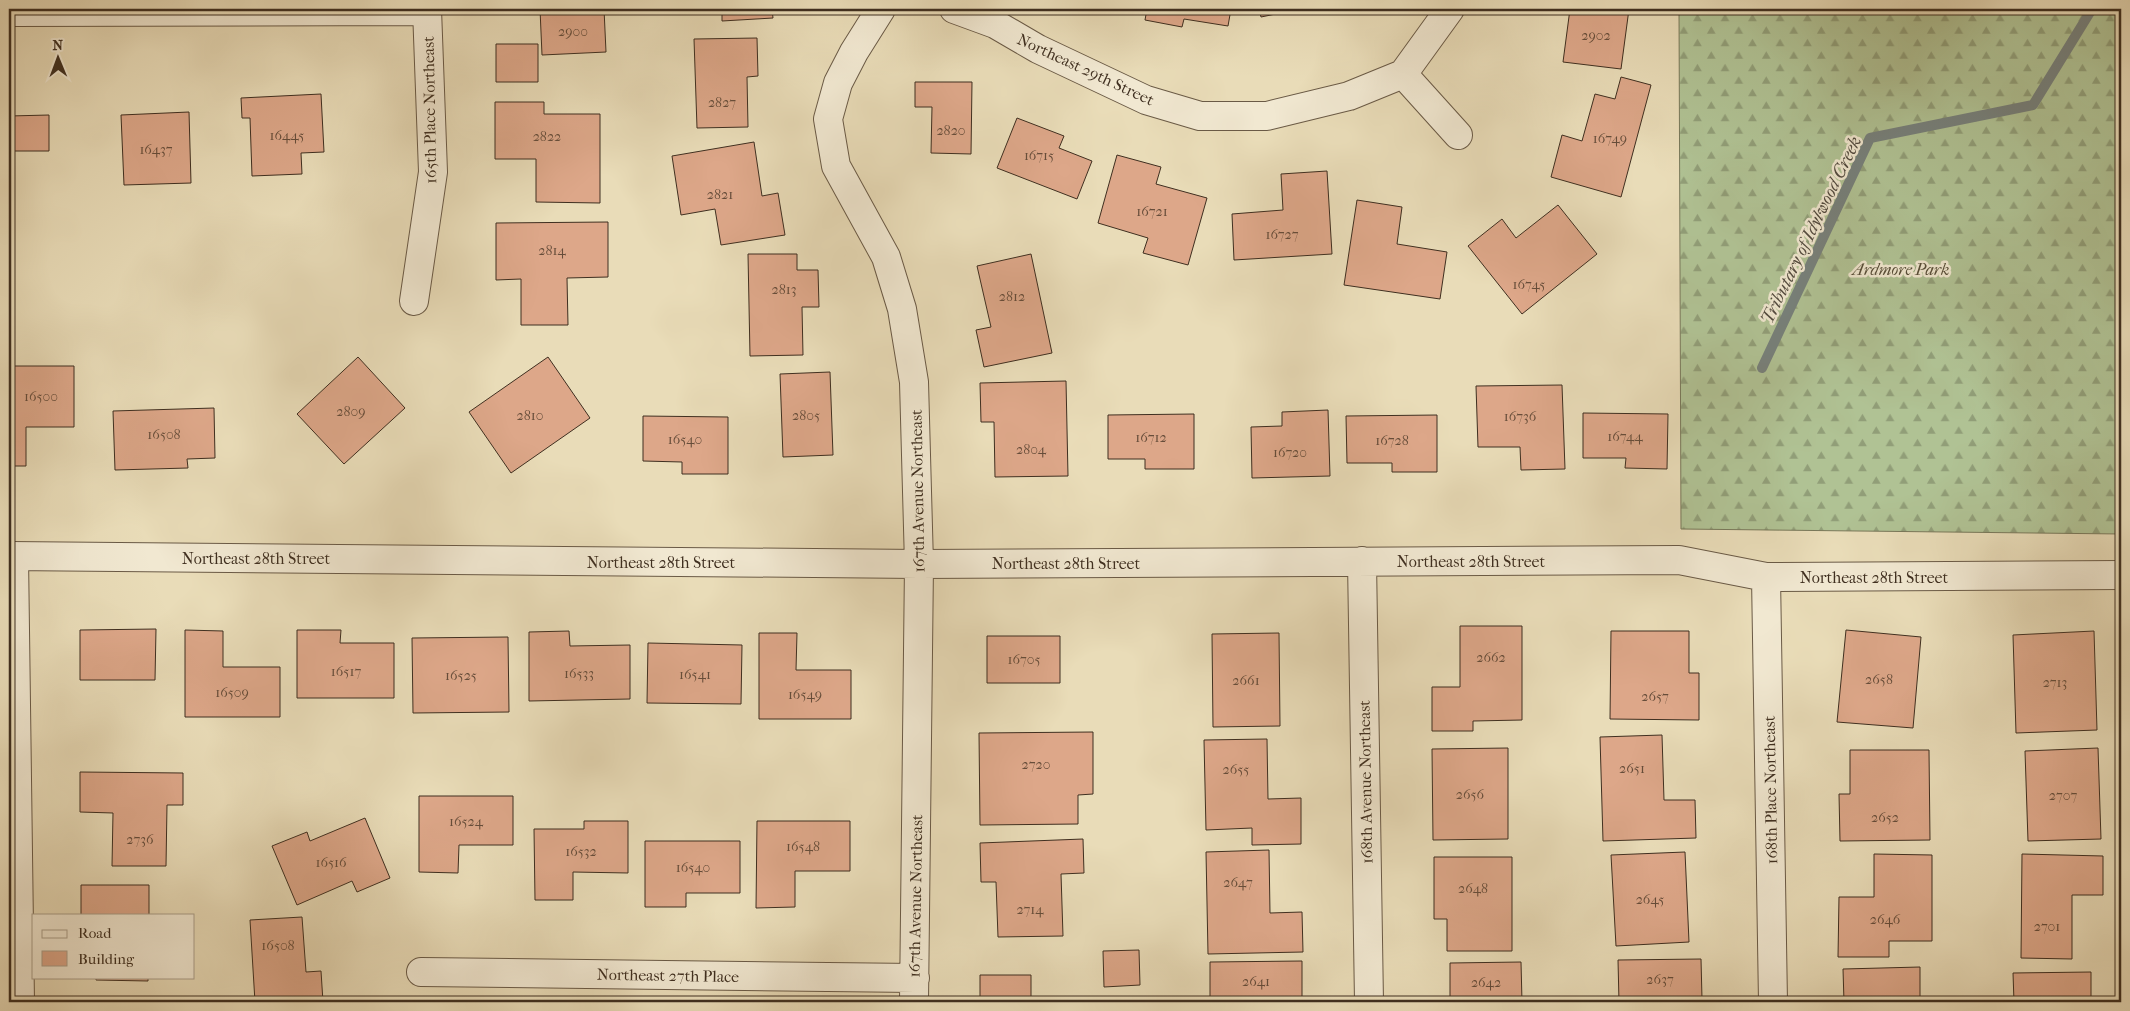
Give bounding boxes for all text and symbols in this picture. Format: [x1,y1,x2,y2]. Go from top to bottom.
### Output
house number: 2900 [558,23,588,40]
house number: 2902 [1581,27,1611,44]
street label: Northeast 29th Street [1014,29,1157,110]
north arrow [32,32,82,82]
street label: 165th Place Northeast [419,36,440,184]
text: N [52,37,64,54]
house number: 2827 [708,94,736,111]
house number: 2820 [936,122,966,139]
house number: 16445 [270,127,304,144]
house number: 2822 [533,128,561,145]
house number: 16749 [1593,130,1627,147]
water label: Tributary of Idylwood Creek [1757,133,1866,328]
house number: 16437 [139,141,173,158]
house number: 16715 [1024,147,1054,164]
house number: 2821 [707,186,733,203]
house number: 16721 [1136,203,1168,220]
house number: 16727 [1265,226,1299,243]
house number: 2814 [538,242,566,259]
park label: Ardmore Park [1851,260,1949,279]
house number: 16745 [1513,276,1545,293]
house number: 2813 [772,281,796,298]
house number: 2812 [999,288,1025,305]
house number: 16500 [24,388,58,405]
house number: 2809 [336,403,366,420]
house number: 2810 [517,407,543,424]
house number: 2805 [792,407,820,424]
house number: 16736 [1504,408,1537,425]
street label: 167th Avenue Northeast [907,409,928,573]
house number: 16508 [147,426,181,443]
house number: 16744 [1607,428,1643,445]
house number: 16712 [1135,429,1167,446]
house number: 16540 [668,431,702,448]
house number: 16728 [1375,432,1409,449]
house number: 2804 [1016,441,1047,458]
house number: 16720 [1273,444,1307,461]
street label: Northeast 28th Street [182,549,330,568]
street label: Northeast 28th Street [1397,552,1545,571]
street label: Northeast 28th Street [587,553,735,572]
street label: Northeast 28th Street [992,554,1140,573]
street label: Northeast 28th Street [1800,568,1948,587]
house number: 2662 [1476,649,1506,666]
house number: 16705 [1008,651,1040,668]
house number: 16517 [331,663,361,680]
house number: 16533 [564,665,594,682]
house number: 16541 [679,666,711,683]
house number: 16525 [445,667,477,684]
house number: 2658 [1865,671,1893,688]
house number: 2661 [1232,672,1260,689]
house number: 2713 [2043,674,2067,691]
house number: 16509 [215,684,249,701]
house number: 16549 [788,686,822,703]
house number: 2657 [1641,688,1669,705]
street label: 168th Avenue Northeast [1355,700,1376,864]
street label: 168th Place Northeast [1760,715,1781,864]
house number: 2720 [1022,756,1050,773]
house number: 2651 [1619,760,1645,777]
house number: 2655 [1223,761,1249,778]
house number: 2656 [1456,786,1485,803]
house number: 2707 [2049,787,2077,804]
house number: 2652 [1871,809,1899,826]
house number: 16524 [449,813,484,830]
street label: 167th Avenue Northeast [905,814,926,978]
house number: 2736 [126,831,154,848]
house number: 16548 [786,838,820,855]
house number: 16532 [565,843,597,860]
house number: 16516 [315,854,347,871]
house number: 16540 [676,859,710,876]
house number: 2647 [1223,874,1253,891]
house number: 2648 [1458,880,1488,897]
house number: 2645 [1636,891,1664,908]
house number: 2714 [1016,901,1044,918]
house number: 2646 [1870,911,1901,928]
legend [32,914,195,978]
house number: 2701 [2034,918,2060,935]
text: Road [78,924,112,942]
house number: 16508 [261,937,295,954]
text: Building [78,950,135,968]
street label: Northeast 27th Place [597,965,739,986]
house number: 2637 [1646,971,1674,988]
house number: 2641 [1242,973,1270,990]
house number: 2642 [1471,974,1501,991]

